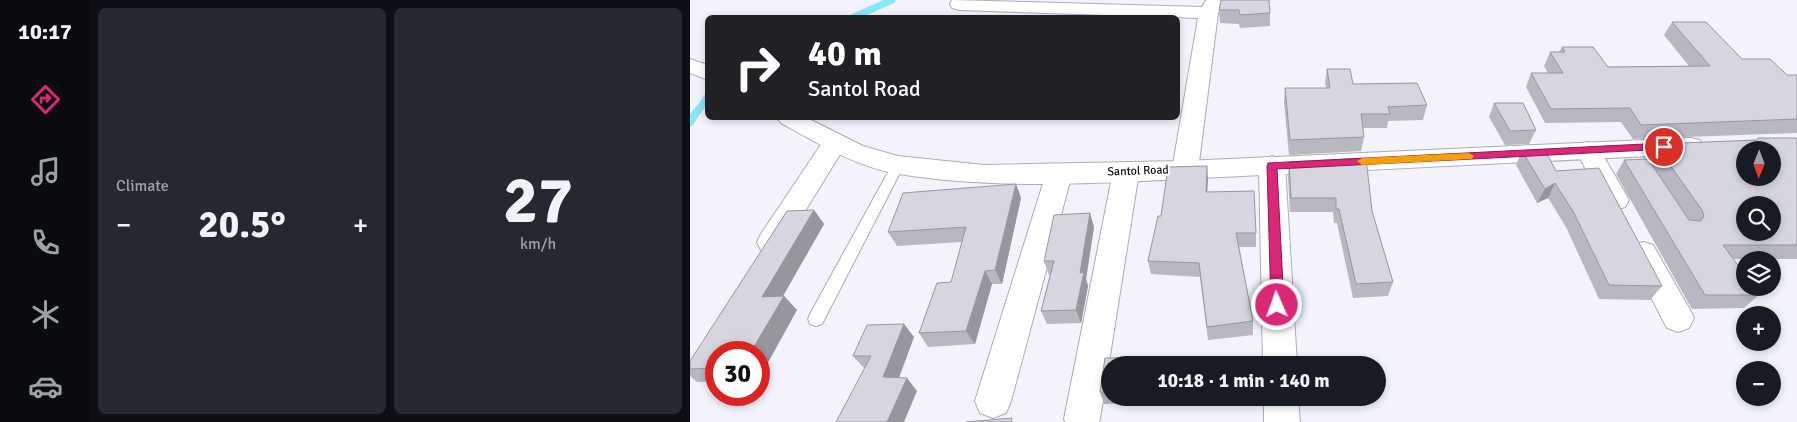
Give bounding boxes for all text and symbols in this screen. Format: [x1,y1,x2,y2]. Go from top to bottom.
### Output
text: 10:17 [18,18,72,45]
text: 40 m [808,32,882,75]
icon: right [725,35,790,100]
text: Santol Road [808,75,921,102]
icon: directions [28,82,63,117]
pin [1643,126,1685,168]
icon: arrive [1650,133,1678,161]
north arrow [1736,141,1781,186]
map controls [1736,141,1781,406]
icon: music [28,154,63,189]
text: 27 [503,161,573,241]
street label: Santol Road [1107,162,1169,180]
text: Climate [116,176,169,196]
button: search [1736,196,1781,241]
text: 20.5° [198,201,286,248]
text: − [116,208,131,242]
text: + [353,208,368,242]
icon: phone [28,225,63,260]
text: km/h [520,234,556,254]
button: layers [1736,251,1781,296]
position arrow [1250,278,1302,330]
icon: climate [28,297,63,332]
button: + [1736,306,1781,351]
speed limit sign: 30 [705,341,770,406]
button: − [1736,361,1781,406]
icon: car [28,369,63,404]
text: 10:18 · 1 min · 140 m [1157,369,1330,393]

